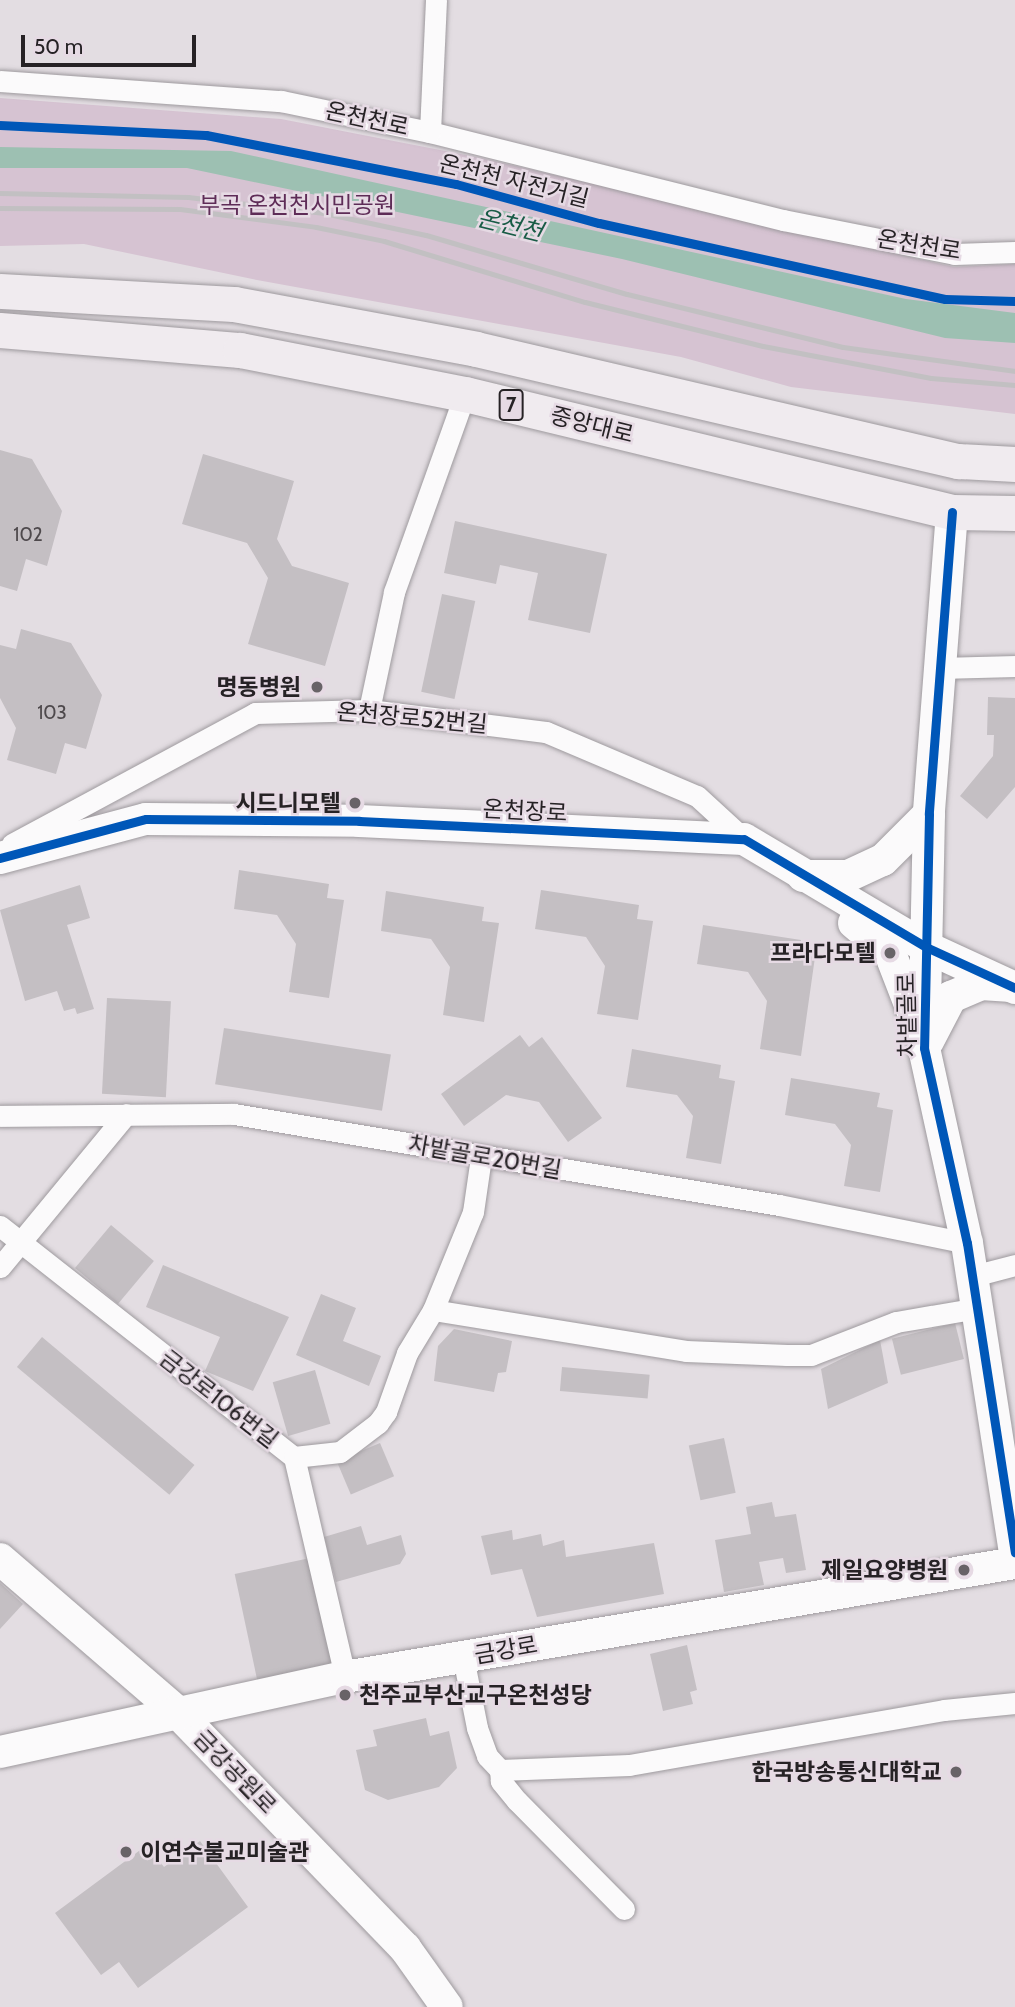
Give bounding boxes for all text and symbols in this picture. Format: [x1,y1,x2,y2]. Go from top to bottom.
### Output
scale bar [24,21,200,65]
text: 50 m [34,34,83,59]
street label: 온천천로 [323,97,411,141]
street label: 온천천 자전거길 [436,149,592,213]
park label: 부곡 온천천시민공원 [199,191,395,219]
water label: 온천천 [474,203,546,247]
street label: 온천천로 [875,225,963,265]
road number: 7 [497,388,525,422]
street label: 중앙대로 [548,401,636,449]
house number: 102 [13,524,43,546]
place label: 명동병원 [216,673,301,701]
marker: 명동병원 [307,677,327,697]
street label: 온천장로52번길 [335,698,489,738]
house number: 103 [37,702,67,724]
place label: 시드니모텔 [235,789,341,817]
marker: 시드니모텔 [347,795,363,811]
street label: 온천장로 [482,795,568,827]
place label: 프라다모텔 [770,939,876,967]
marker: 프라다모텔 [882,945,898,961]
street label: 차밭골로 [892,972,922,1058]
street label: 차밭골로20번길 [406,1130,564,1184]
street label: 금강로106번길 [154,1344,284,1454]
place label: 제일요양병원 [821,1556,948,1584]
marker: 제일요양병원 [954,1560,974,1580]
street label: 금강로 [472,1631,540,1669]
place label: 천주교부산교구온천성당 [359,1681,592,1709]
marker: 천주교부산교구온천성당 [337,1687,353,1703]
street label: 금강공원로 [188,1724,282,1820]
place label: 한국방송통신대학교 [752,1758,942,1786]
marker: 한국방송통신대학교 [948,1764,964,1780]
place label: 이연수불교미술관 [140,1838,309,1866]
marker: 이연수불교미술관 [118,1844,134,1860]

